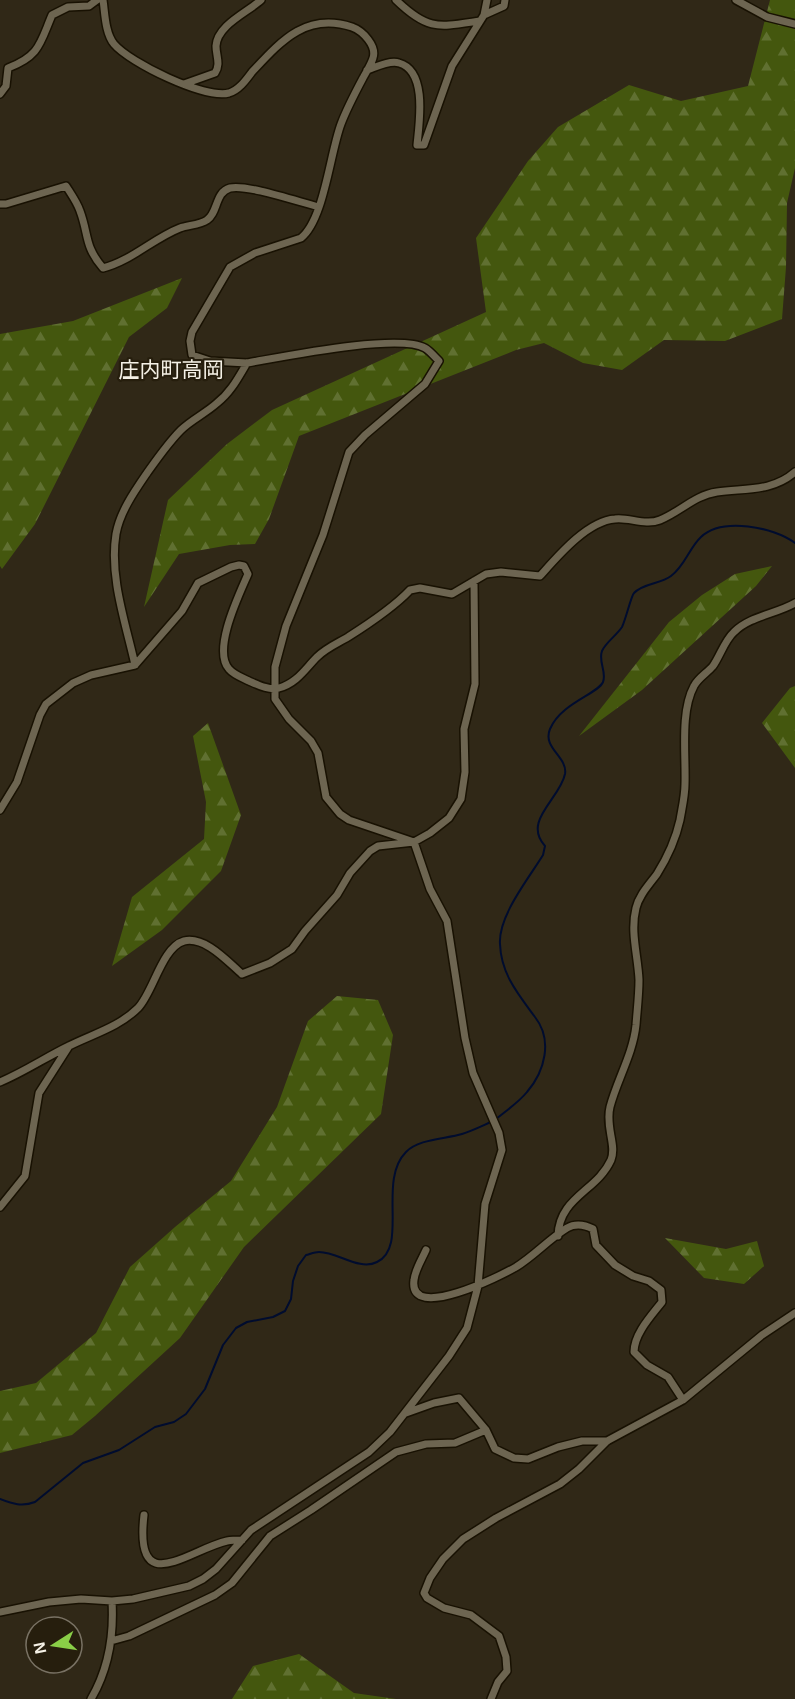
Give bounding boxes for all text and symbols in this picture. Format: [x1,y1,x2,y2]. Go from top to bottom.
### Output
district label: 庄内町高岡 [119,358,224,381]
north arrow [24,1615,84,1675]
text: N [30,1641,49,1655]

